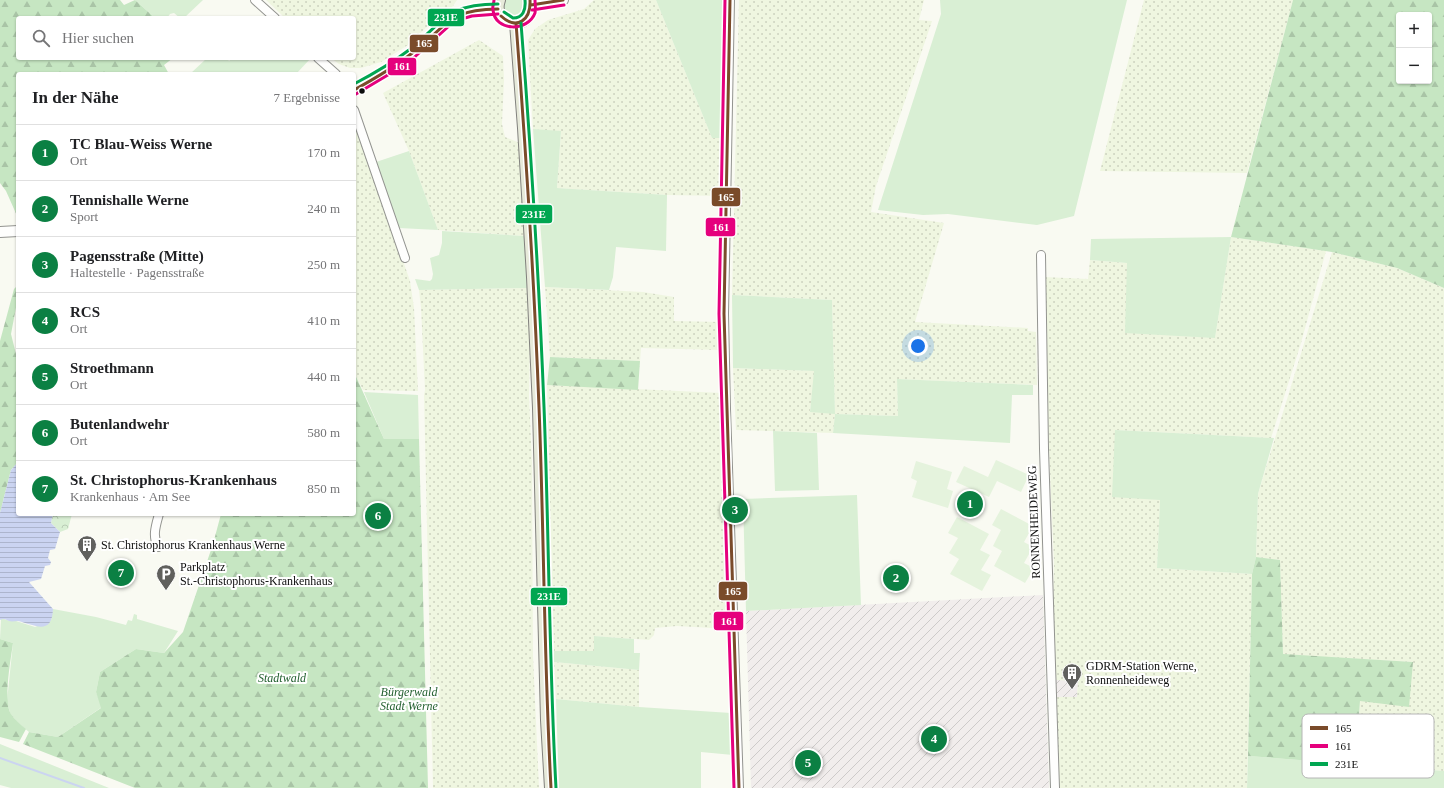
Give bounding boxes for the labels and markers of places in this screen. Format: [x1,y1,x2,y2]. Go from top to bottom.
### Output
unlabelled marker [357,86,367,96]
pin: 1 [957,489,983,519]
pin: 3 [722,495,748,525]
pin: 6 [365,501,391,531]
building icon: St. Christophorus Krankenhaus Werne [76,534,98,562]
place label: St. Christophorus Krankenhaus Werne [101,538,285,552]
pin: 7 [108,558,134,588]
place label: Parkplatz St.-Christophorus-Krankenhaus [180,560,333,588]
parking icon: Parkplatz St.-Christophorus-Krankenhaus [155,563,177,591]
pin: 2 [883,563,909,593]
place label: GDRM-Station Werne, Ronnenheideweg [1086,659,1197,687]
building icon: GDRM-Station Werne, Ronnenheideweg [1061,662,1083,690]
pin: 4 [921,724,947,754]
pin: 5 [795,748,821,778]

